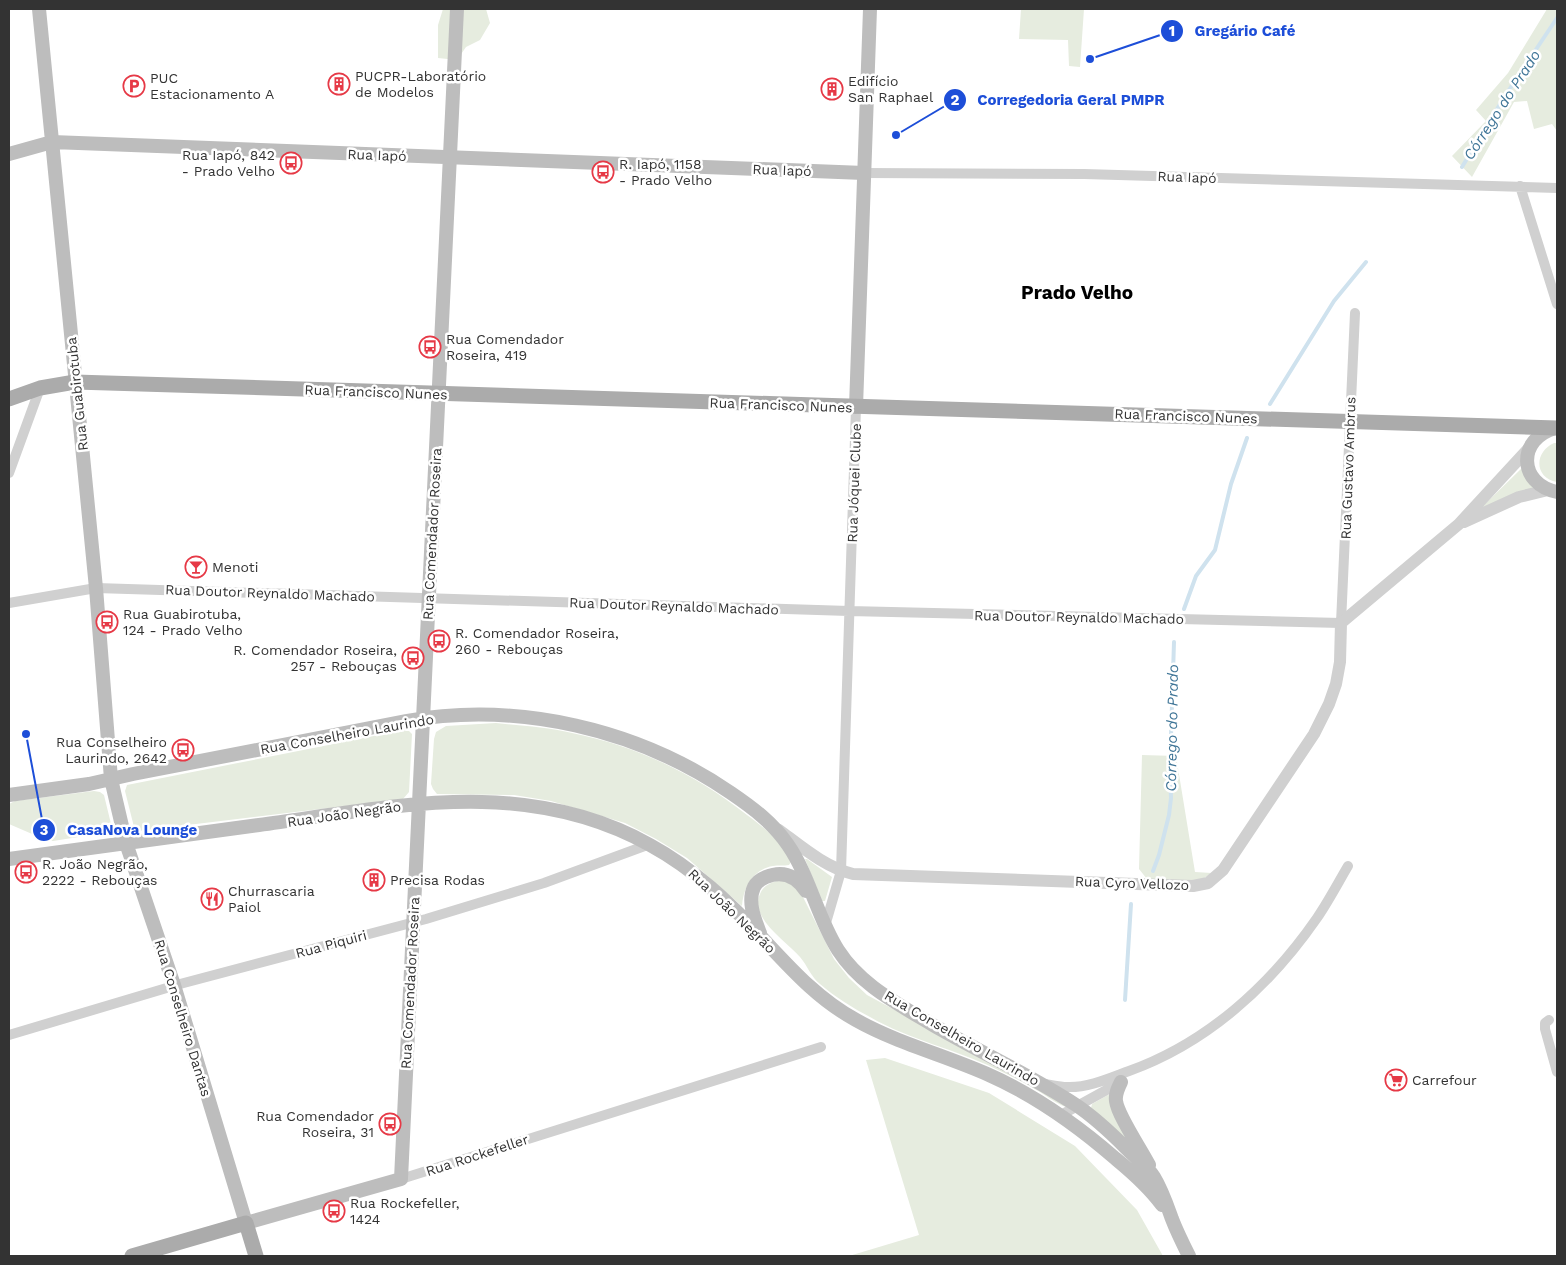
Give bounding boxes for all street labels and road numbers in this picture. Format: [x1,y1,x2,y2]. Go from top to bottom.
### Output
street label: Rua Iapó [347,146,407,164]
street label: Rua Iapó [752,161,812,179]
street label: Rua Iapó [1157,168,1217,186]
street label: Rua Guabirotuba [63,336,91,452]
street label: Rua Francisco Nunes [304,382,448,402]
street label: Rua Francisco Nunes [709,395,853,415]
street label: Rua Gustavo Ambrus [1338,396,1358,540]
street label: Rua Francisco Nunes [1114,406,1258,426]
street label: Rua Jóquei Clube [844,423,864,543]
street label: Rua Comendador Roseira [419,447,445,621]
street label: Rua Doutor Reynaldo Machado [165,581,375,605]
street label: Rua Doutor Reynaldo Machado [569,594,779,618]
street label: Rua Doutor Reynaldo Machado [974,607,1184,627]
street label: Rua Conselheiro Laurindo [259,711,435,757]
street label: Rua João Negrão [286,798,402,830]
street label: Rua João Negrão [685,865,779,957]
street label: Rua Cyro Vellozo [1075,873,1189,893]
street label: Rua Comendador Roseira [397,896,423,1070]
street label: Rua Piquiri [294,927,368,961]
street label: Rua Conselheiro Dantas [151,937,215,1099]
street label: Rua Conselheiro Laurindo [882,987,1042,1089]
street label: Rua Rockefeller [424,1131,531,1179]

